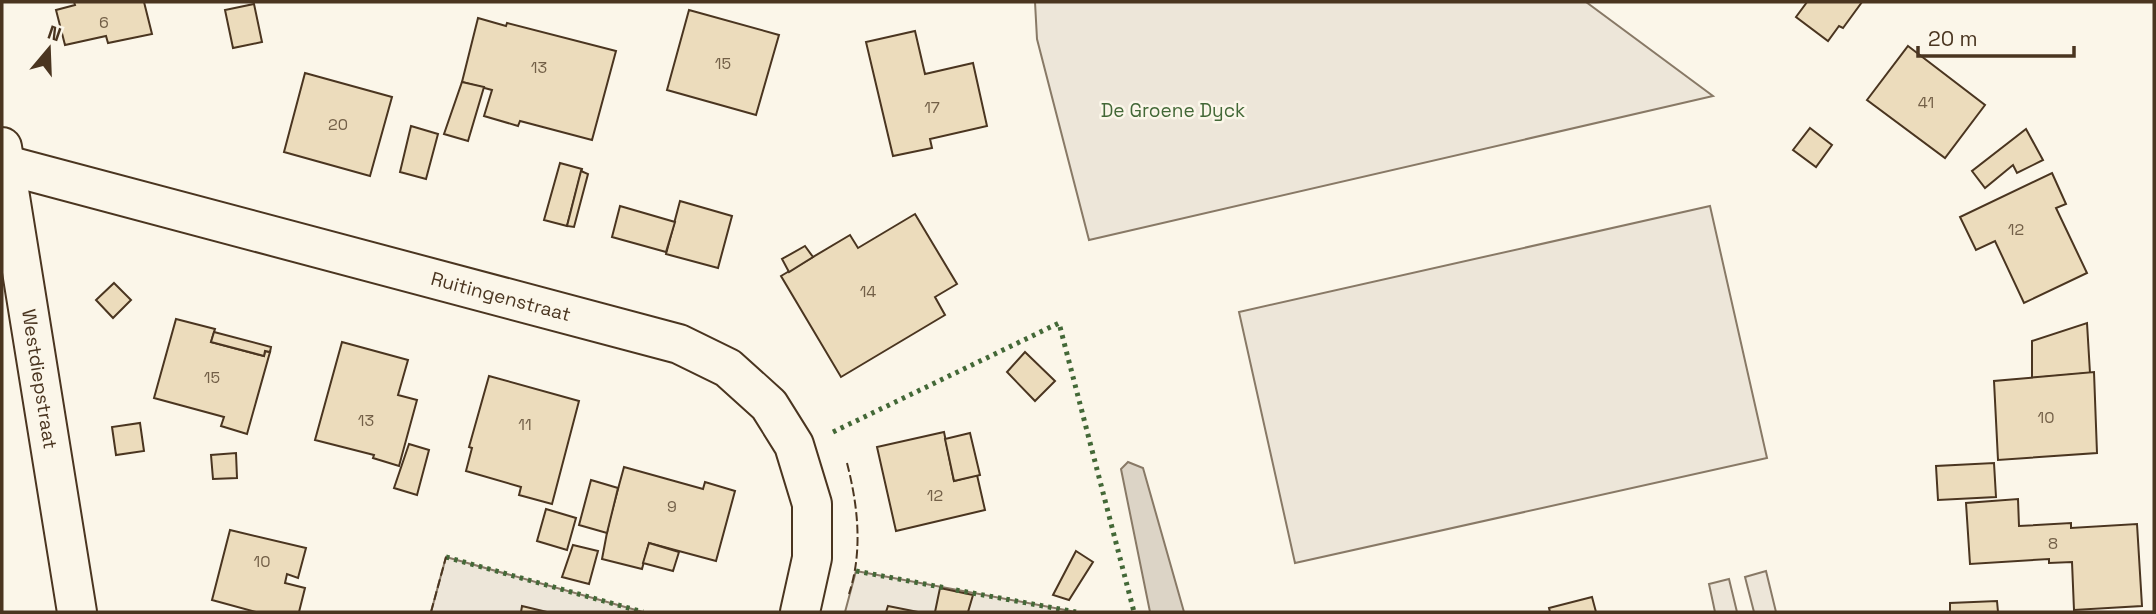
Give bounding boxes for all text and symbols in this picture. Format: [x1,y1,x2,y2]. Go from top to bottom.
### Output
house number: 6 [99,12,109,33]
north arrow [14,14,84,84]
scale bar [1918,14,2074,58]
text: N [44,20,64,47]
text: 20 m [1928,25,1978,52]
house number: 15 [715,53,731,74]
house number: 13 [531,57,547,78]
house number: 41 [1918,92,1934,113]
house number: 17 [924,97,940,118]
park label: De Groene Dyck [1101,98,1245,123]
house number: 20 [328,114,348,135]
house number: 12 [2008,219,2024,240]
street label: Ruitingenstraat [428,266,574,327]
house number: 14 [860,281,876,302]
street label: Westdiepstraat [16,307,63,451]
house number: 15 [204,367,220,388]
house number: 10 [2038,407,2054,428]
house number: 13 [358,410,374,431]
house number: 11 [518,414,532,435]
house number: 12 [927,485,943,506]
house number: 9 [667,496,677,517]
house number: 8 [2048,533,2058,554]
house number: 10 [254,551,270,572]

